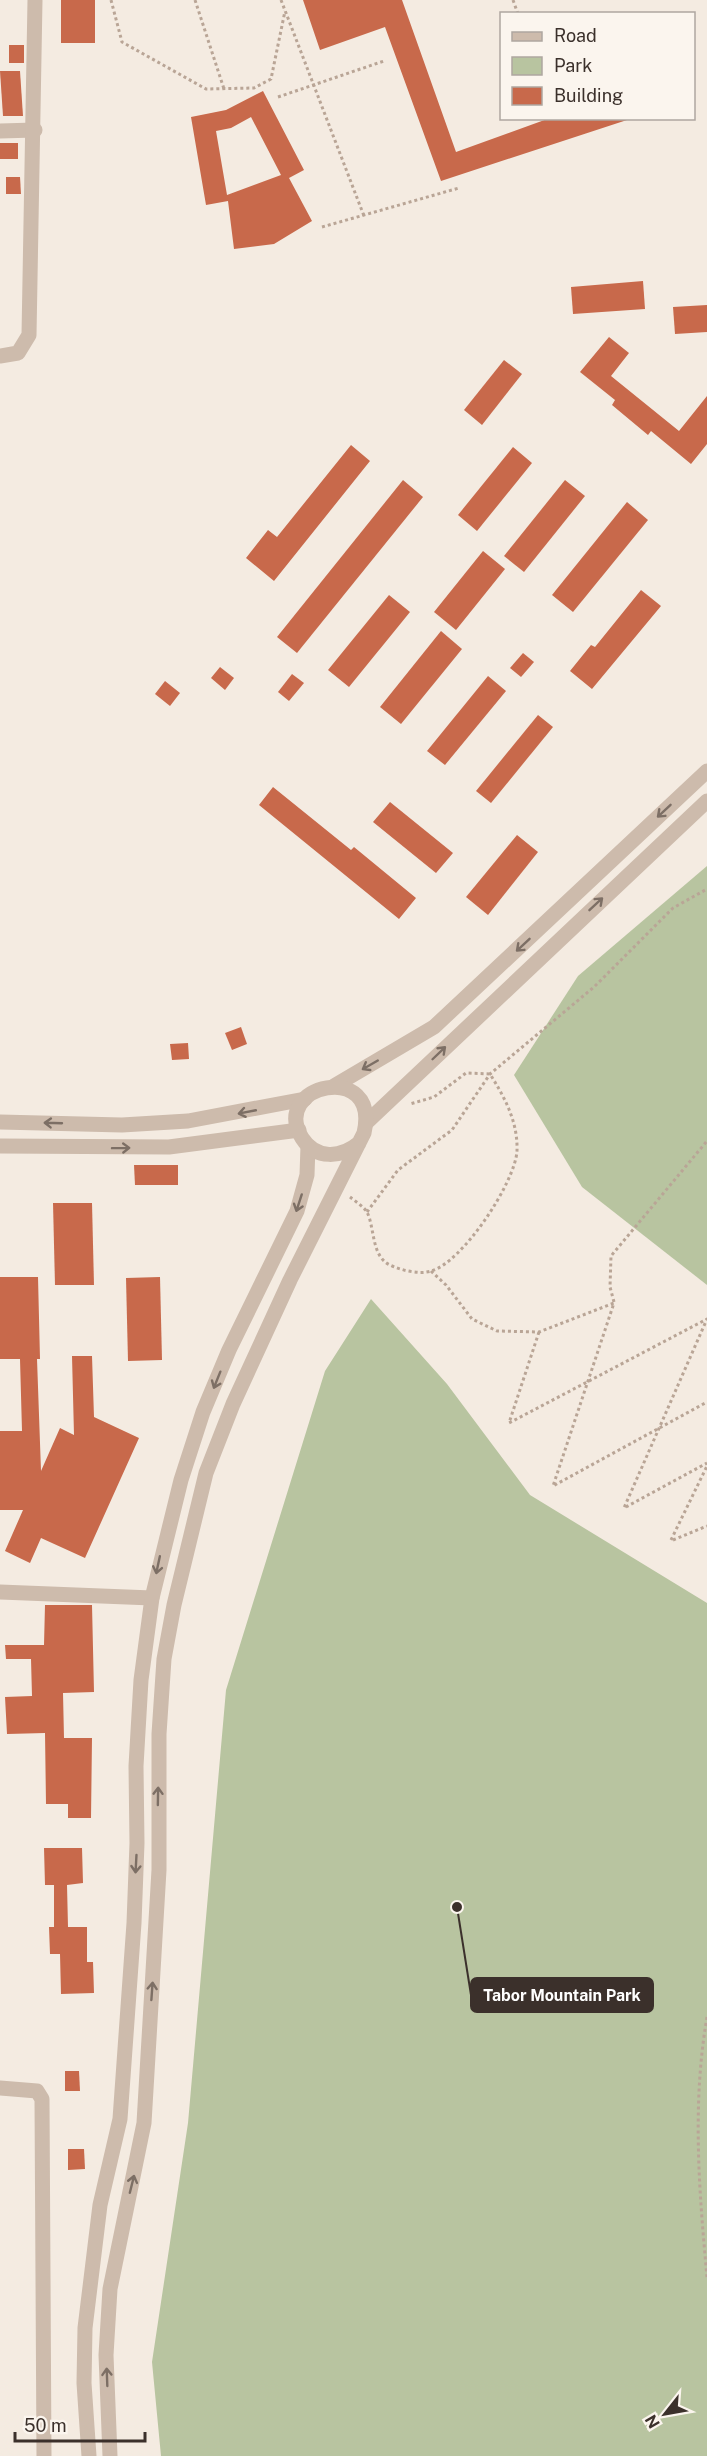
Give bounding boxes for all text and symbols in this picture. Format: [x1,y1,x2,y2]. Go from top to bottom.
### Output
legend [500,12,695,120]
text: Road [554,25,597,46]
text: Park [554,55,592,76]
text: Building [554,85,623,106]
one-way arrow [657,804,672,819]
one-way arrow [589,897,604,912]
one-way arrow [515,938,530,953]
one-way arrow [432,1046,447,1060]
one-way arrow [362,1060,379,1072]
one-way arrow [238,1107,258,1118]
one-way arrow [44,1117,64,1128]
one-way arrow [111,1142,131,1154]
one-way arrow [293,1193,304,1212]
one-way arrow [211,1370,222,1388]
one-way arrow [152,1556,164,1575]
one-way arrow [152,1786,164,1806]
one-way arrow [131,1853,142,1873]
callout: Tabor Mountain Park [471,1978,653,2012]
one-way arrow [147,1981,158,2001]
text: Tabor Mountain Park [483,1986,641,2005]
one-way arrow [127,2175,139,2194]
one-way arrow [101,2367,112,2387]
north arrow [635,2384,695,2444]
scale bar [15,2405,146,2443]
text: N [641,2411,664,2432]
text: 50 m [24,2415,67,2436]

